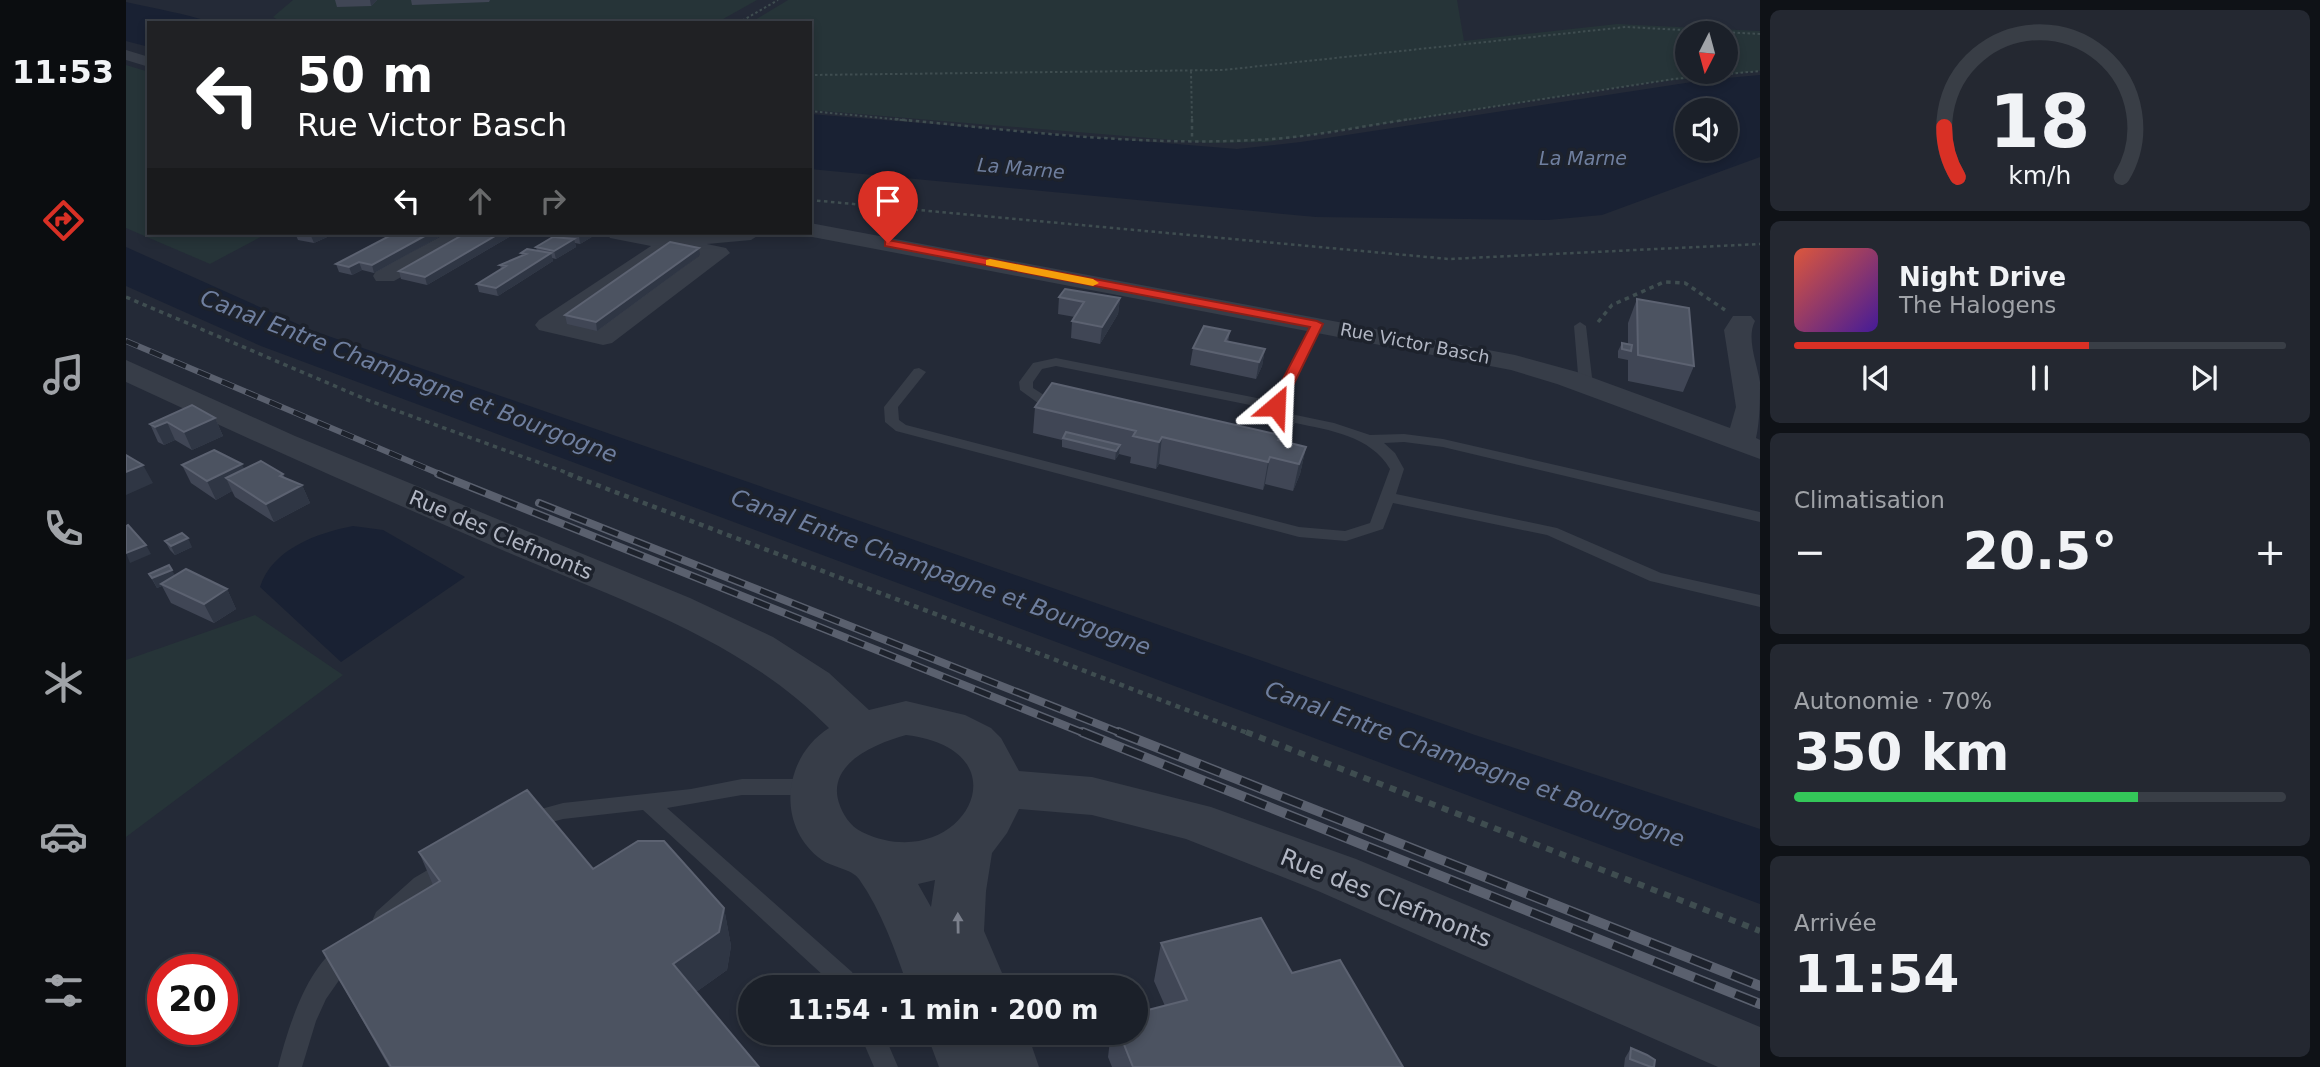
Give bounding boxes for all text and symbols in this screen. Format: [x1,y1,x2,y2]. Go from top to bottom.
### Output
north arrow [1675,21,1738,84]
map controls [1675,21,1738,161]
text: 50 m [297,47,433,104]
icon: left [182,49,273,140]
text: 11:53 [12,53,114,91]
text: 18 [1989,79,2091,164]
button: sound [1675,98,1738,161]
text: Rue Victor Basch [297,106,567,144]
water label: La Marne [1539,147,1627,169]
water label: La Marne [976,153,1066,183]
text: km/h [2008,161,2072,190]
pin [858,171,918,243]
icon: left [388,182,426,220]
icon: ahead [461,182,499,220]
icon: right [534,182,572,220]
icon: arrive [869,182,907,220]
icon: directions [39,196,88,245]
text: Night Drive [1899,262,2066,292]
water label: Canal Entre Champagne et Bourgogne [197,284,621,468]
text: The Halogens [1899,292,2056,318]
street label: Rue Victor Basch [1338,318,1492,368]
icon: music [39,350,88,399]
icon: previous [1857,359,1895,397]
icon: pause [2021,359,2059,397]
icon: next [2185,359,2223,397]
position arrow [1239,369,1313,443]
water label: Canal Entre Champagne et Bourgogne [728,484,1154,660]
street label: Rue des Clefmonts [406,485,596,585]
text: Climatisation [1794,487,1945,513]
icon: phone [39,504,88,553]
text: 20.5° [1963,521,2117,581]
text: − [1794,530,1826,574]
text: + [2254,530,2286,574]
icon: climate [39,658,88,707]
water label: Canal Entre Champagne et Bourgogne [1262,676,1688,852]
text: Autonomie · 70% [1794,688,1992,714]
text: 350 km [1794,722,2009,782]
icon: car [39,812,88,861]
street label: Rue des Clefmonts [1276,843,1496,953]
text: Arrivée [1794,910,1877,936]
one-way arrow [952,912,964,934]
text: 11:54 [1794,944,1960,1004]
speed limit sign: 20 [147,954,238,1045]
icon: filters [39,966,88,1015]
text: 11:54 · 1 min · 200 m [788,995,1098,1025]

